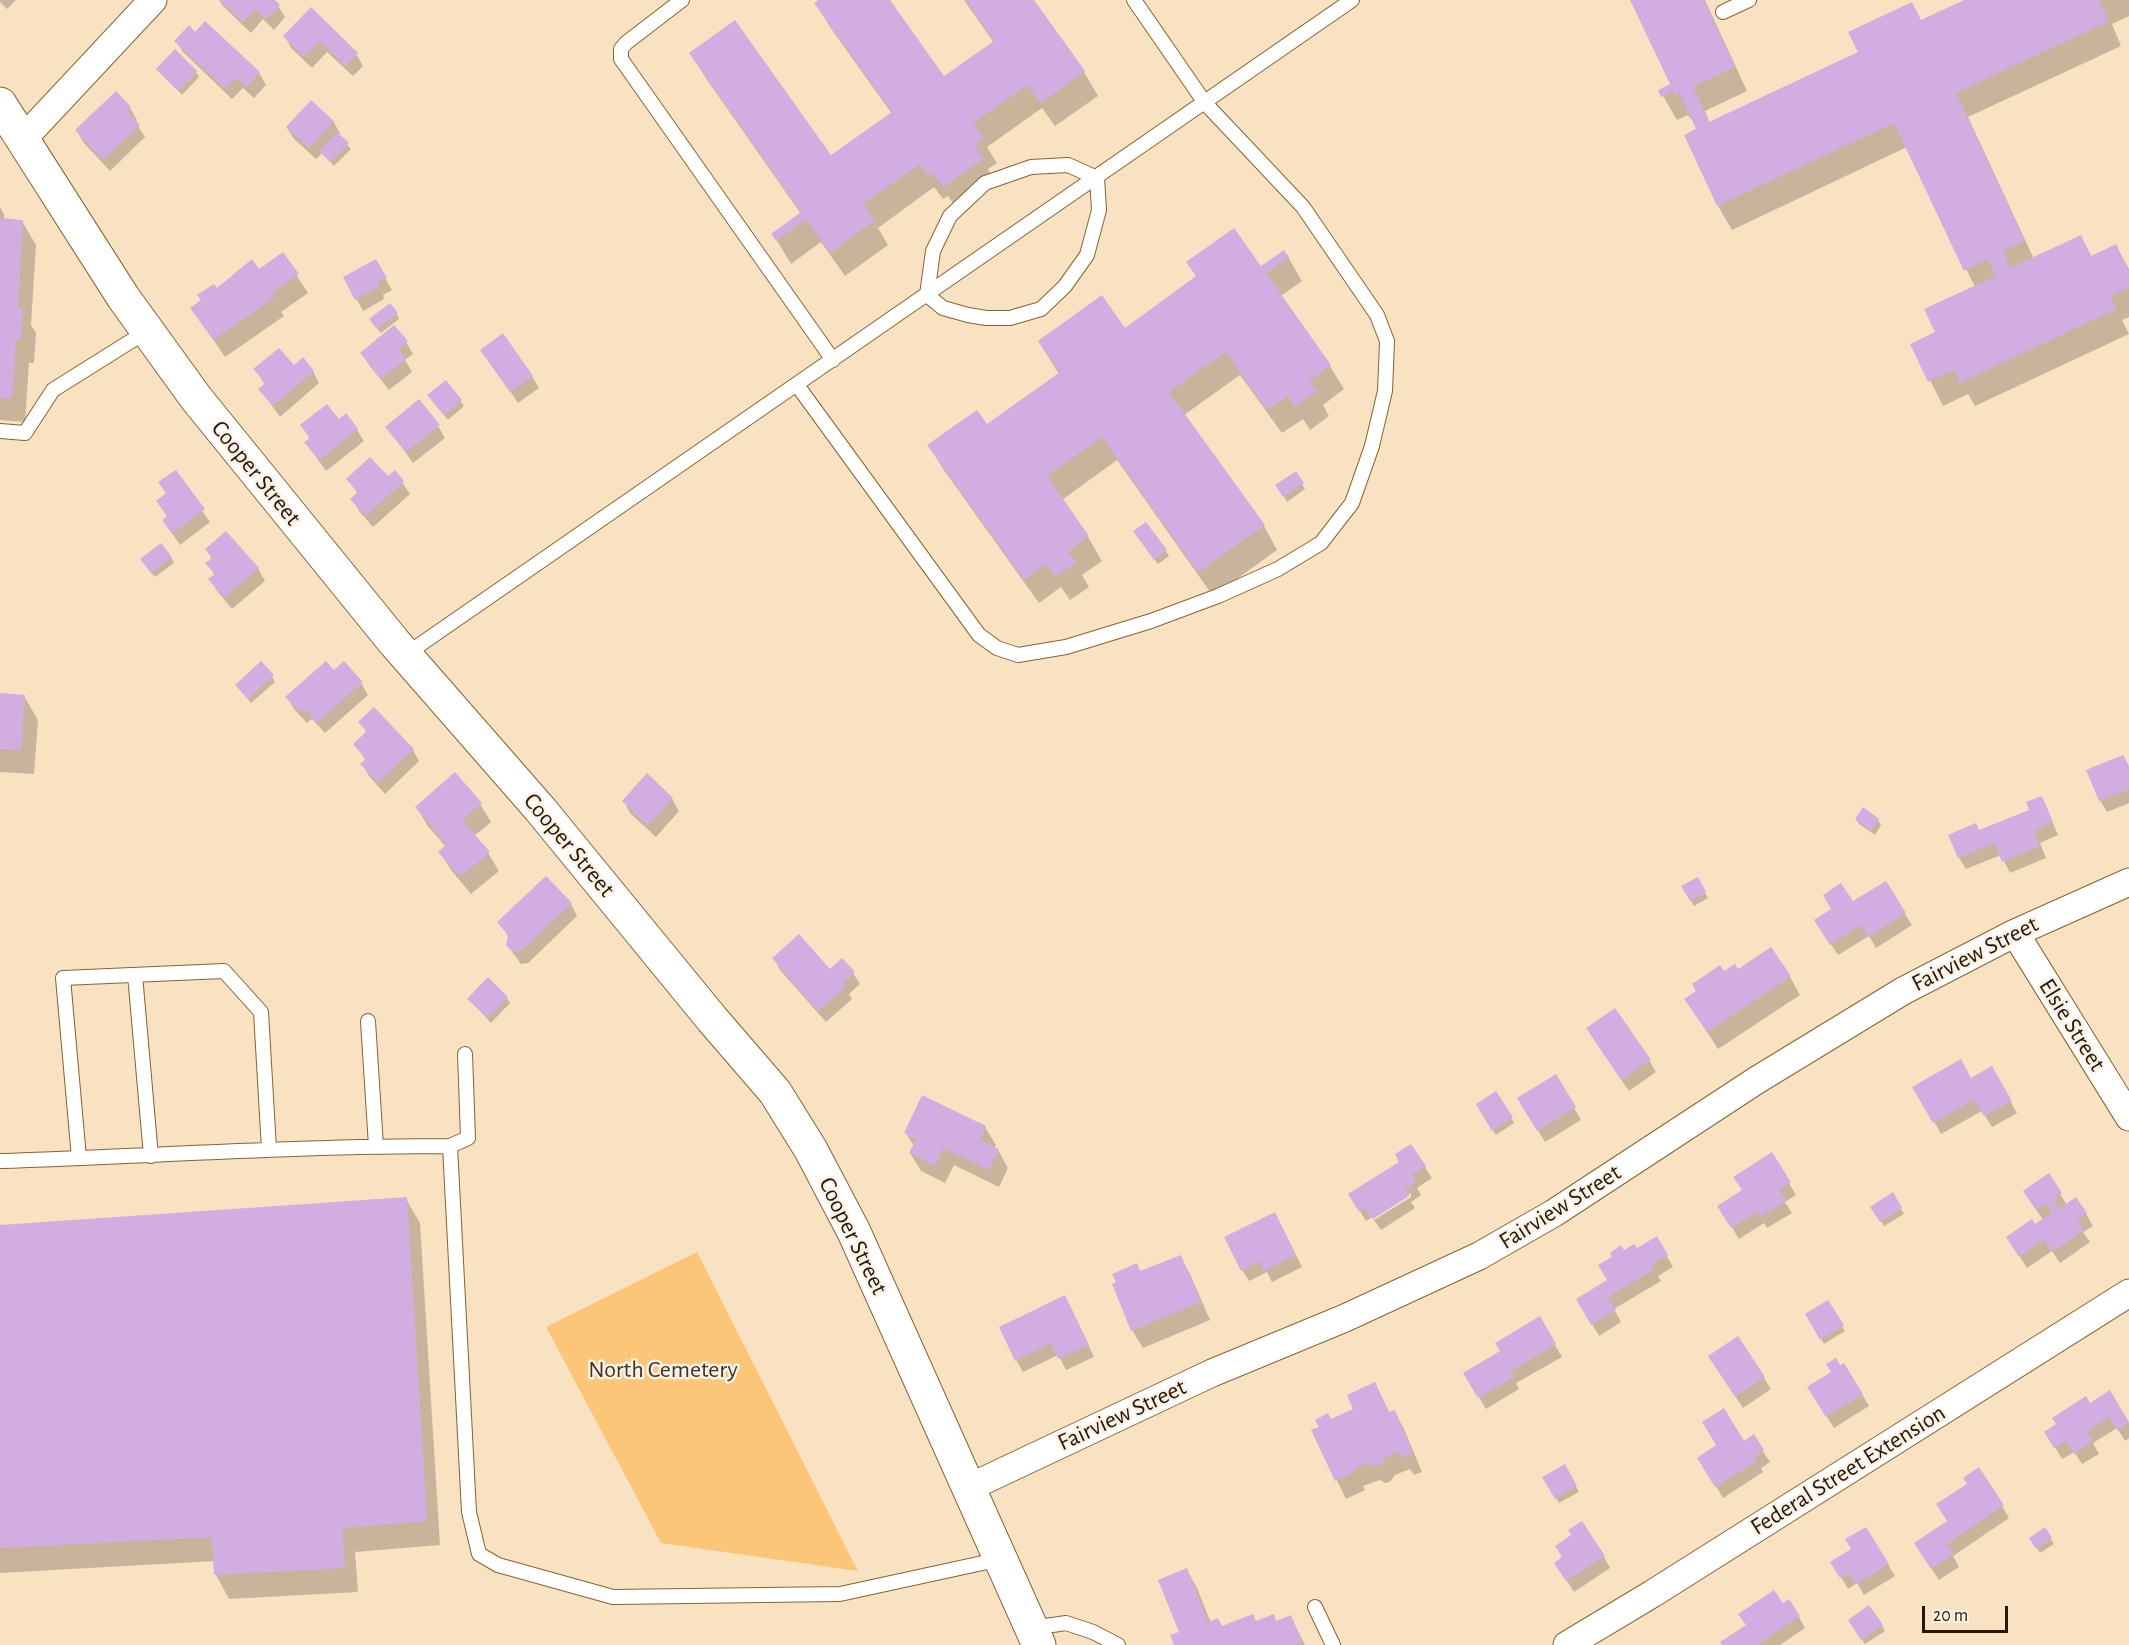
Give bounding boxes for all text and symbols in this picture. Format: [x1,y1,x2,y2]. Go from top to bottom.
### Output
street label: Cooper Street [205,415,307,531]
street label: Cooper Street [517,787,621,903]
street label: Fairview Street [1907,910,2043,998]
street label: Elsie Street [2032,973,2112,1077]
street label: Fairview Street [1494,1158,1626,1256]
street label: Cooper Street [812,1173,894,1299]
park label: North Cemetery [588,1356,738,1384]
street label: Fairview Street [1053,1373,1191,1457]
street label: Federal Street Extension [1745,1398,1951,1542]
scale bar [1925,1594,2010,1632]
text: 20 m [1933,1607,1968,1625]

